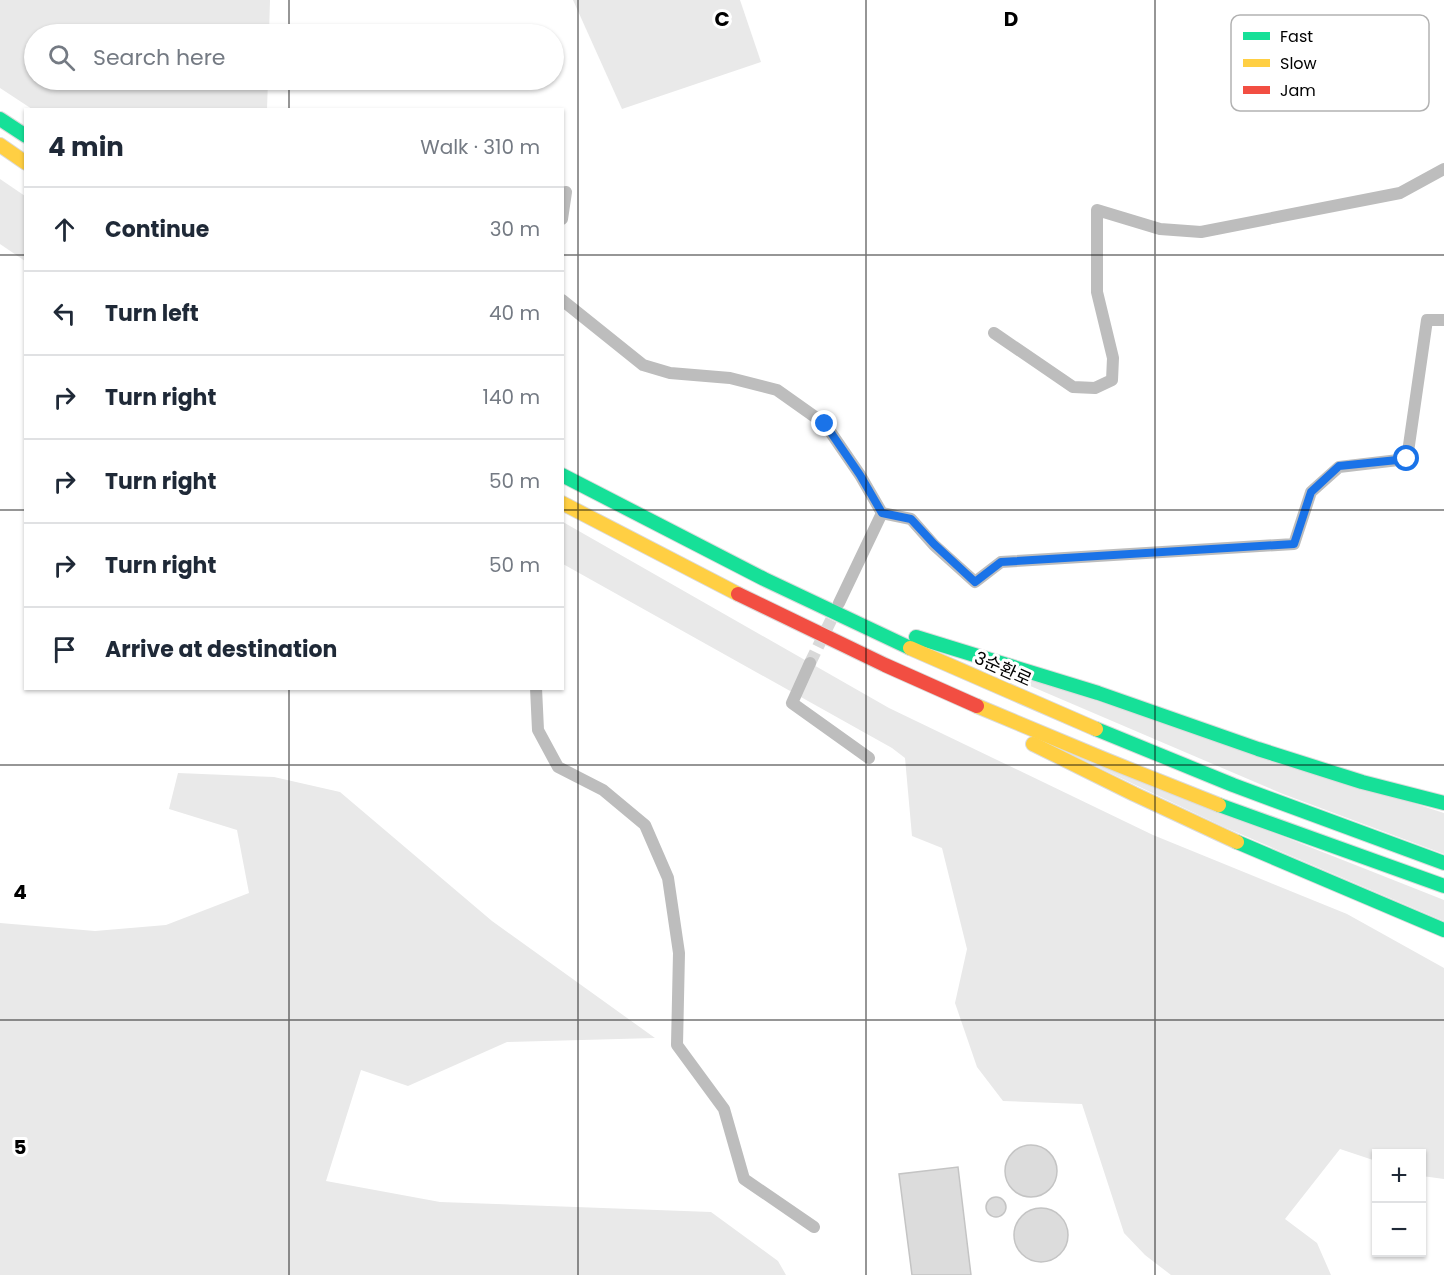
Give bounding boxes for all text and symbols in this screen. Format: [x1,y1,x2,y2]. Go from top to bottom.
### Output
text: C [714,5,730,33]
text: D [1004,5,1018,33]
legend [1231,15,1429,111]
search box [24,24,564,90]
text: Fast [1280,25,1313,48]
icon: search [45,41,78,74]
text: Search here [93,42,226,73]
text: Slow [1280,52,1317,75]
text: Jam [1280,79,1316,102]
text: 4 min [48,129,124,165]
text: Walk · 310 m [420,133,540,161]
icon: ahead [48,213,81,246]
text: Continue [105,214,209,245]
text: 30 m [490,215,540,243]
icon: left [48,297,81,330]
text: Turn left [105,298,199,329]
text: 40 m [489,299,540,327]
icon: right [48,381,81,414]
text: Turn right [105,382,216,413]
text: 140 m [483,383,540,411]
route end [811,410,837,436]
route start [1393,445,1419,471]
icon: right [48,465,81,498]
text: Turn right [105,466,216,497]
text: 50 m [489,467,540,495]
icon: right [48,549,81,582]
text: Turn right [105,550,216,581]
text: 50 m [489,551,540,579]
icon: arrive [48,633,81,666]
text: Arrive at destination [105,634,337,665]
street label: 3순환로 [971,645,1036,692]
text: 4 [13,878,27,906]
text: 5 [14,1133,27,1161]
map controls [1372,1149,1426,1257]
button: + [1372,1149,1426,1203]
button: − [1372,1203,1426,1257]

